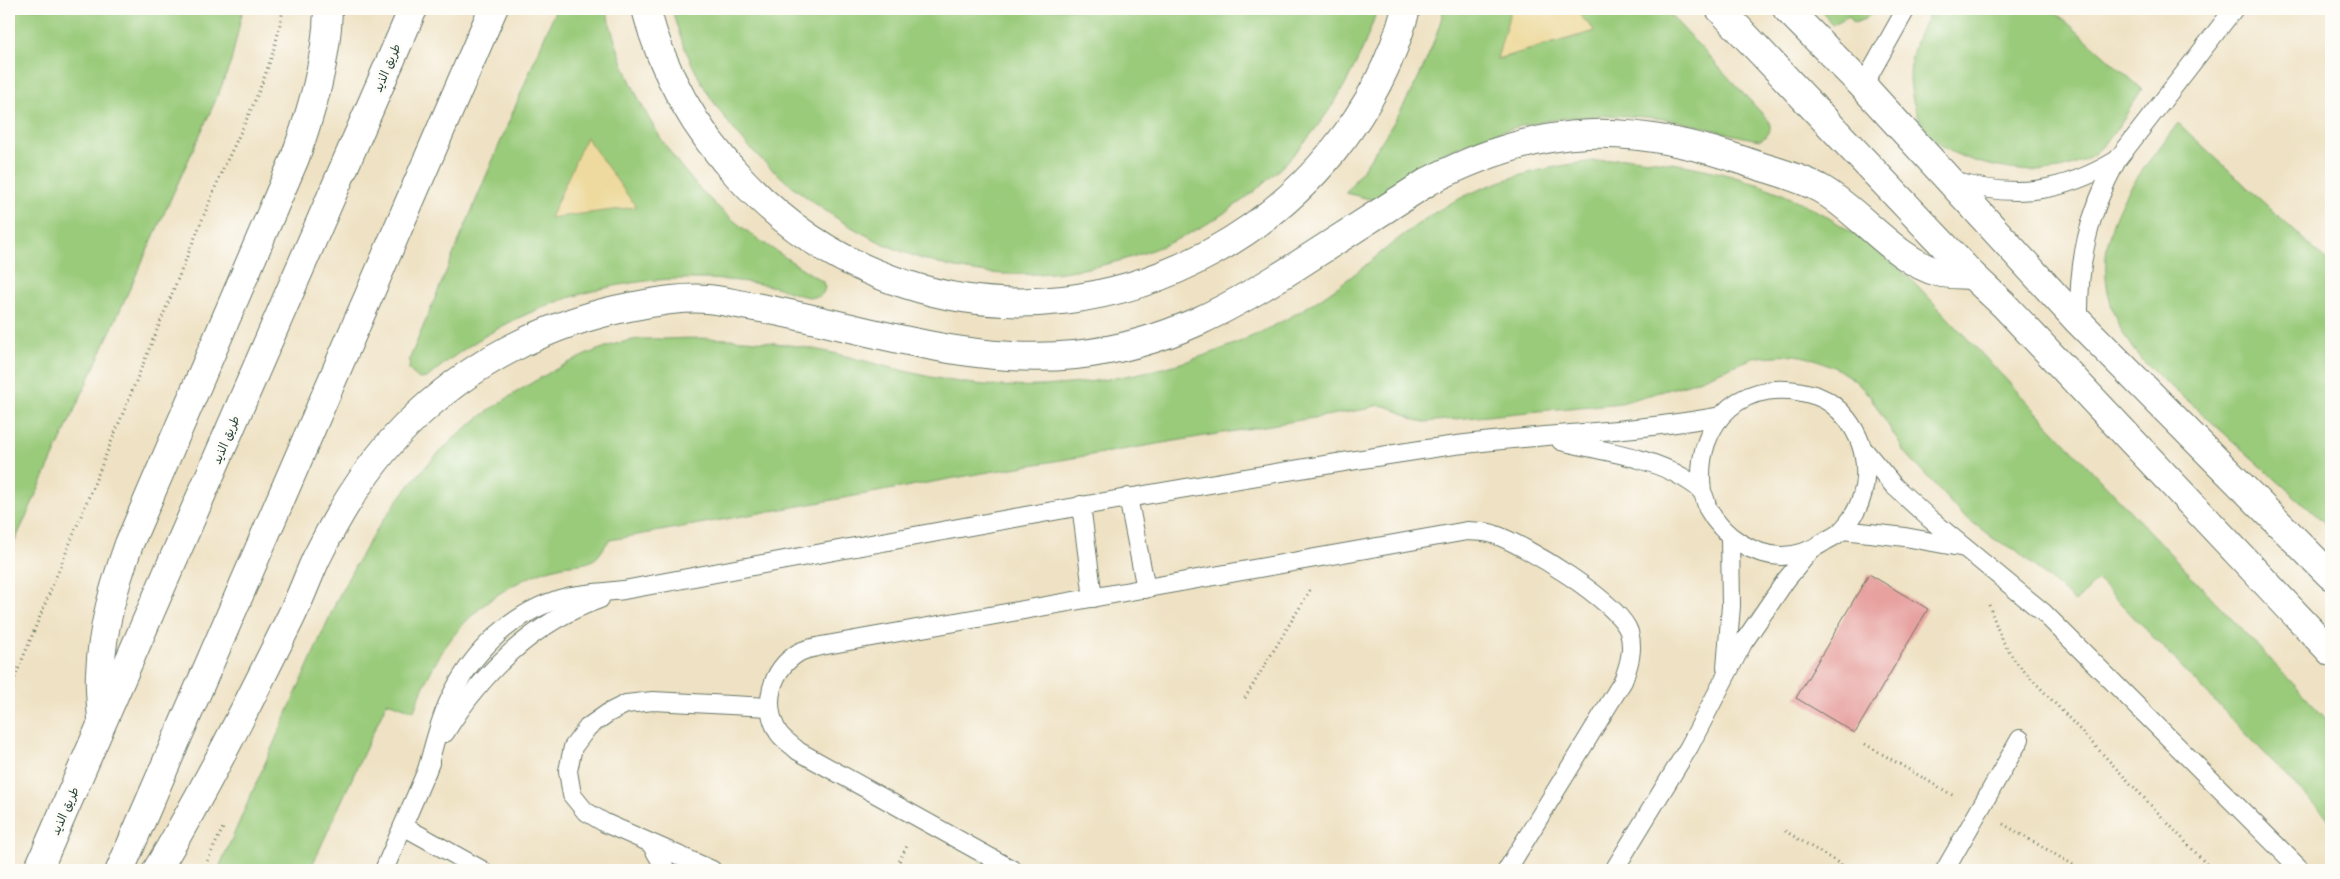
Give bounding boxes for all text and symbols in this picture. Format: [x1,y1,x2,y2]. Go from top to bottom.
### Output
street label: طريق الذيد [368,41,404,95]
street label: طريق الذيد [207,413,243,467]
street label: طريق الذيد [45,784,83,838]

